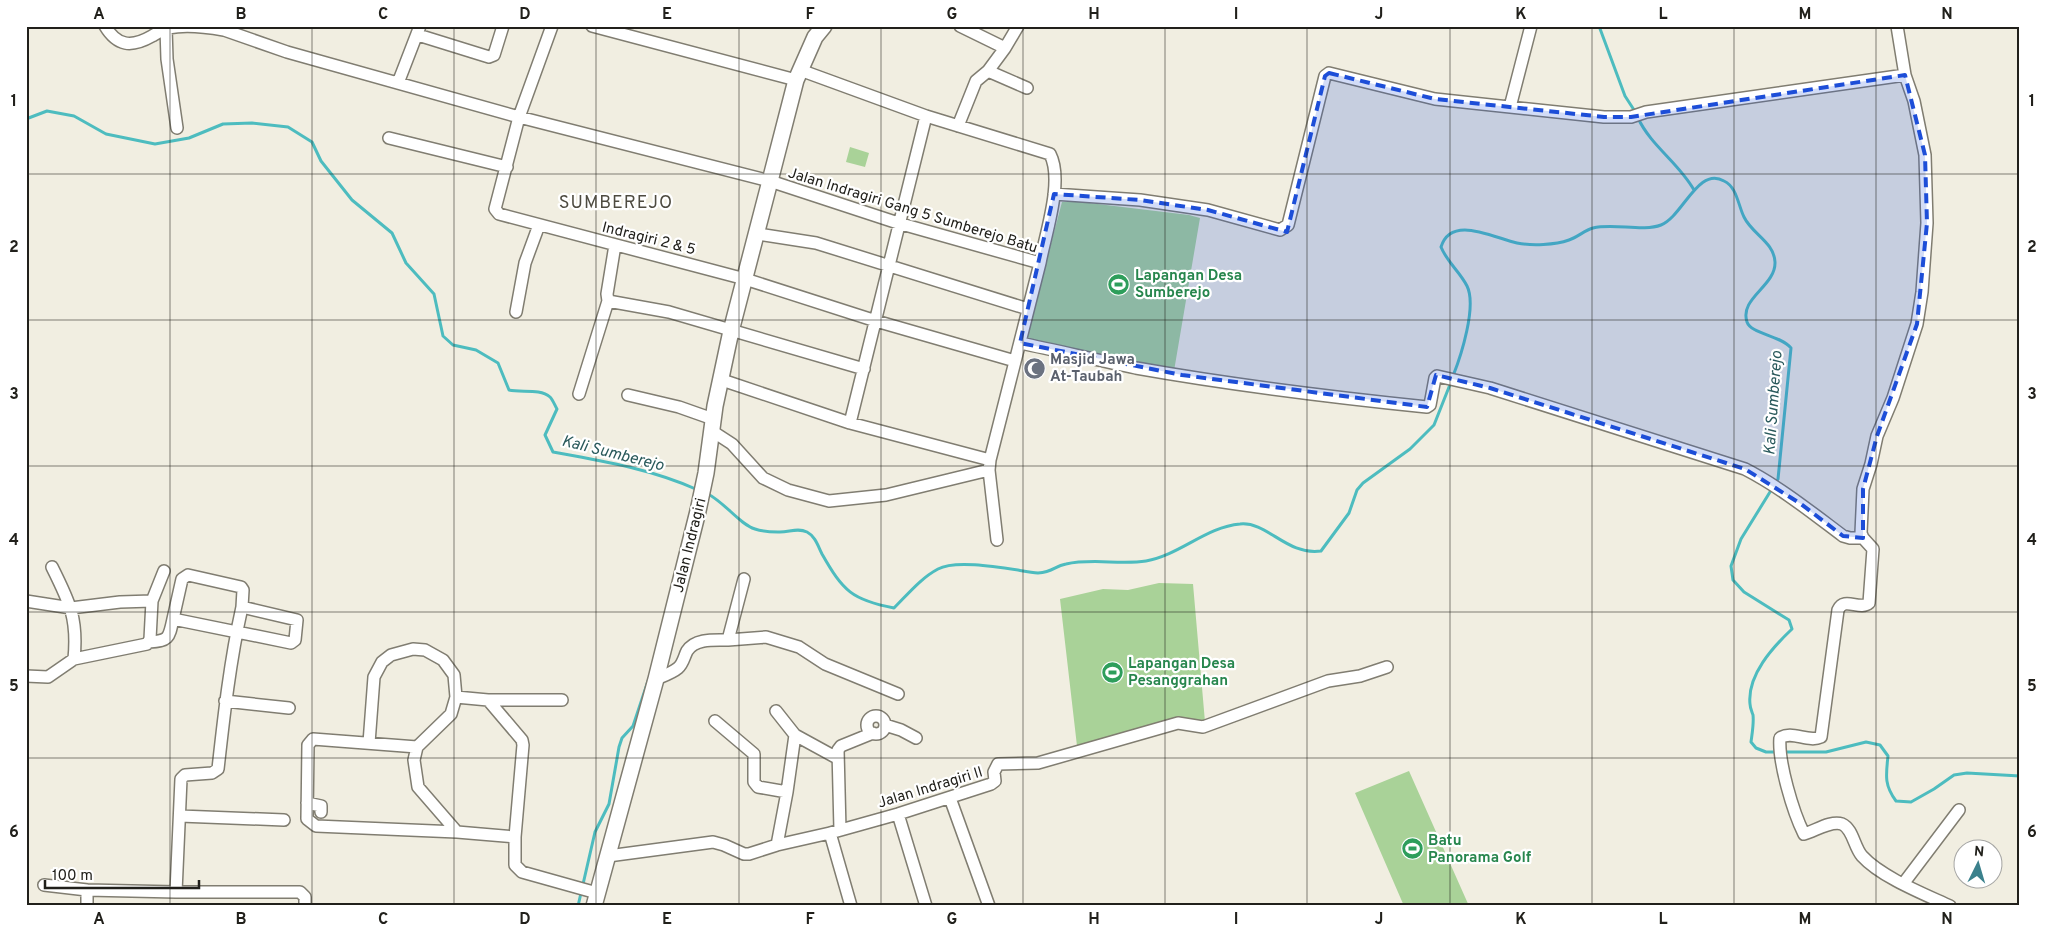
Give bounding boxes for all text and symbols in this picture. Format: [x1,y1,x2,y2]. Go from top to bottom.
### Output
text: A [93,5,105,25]
text: B [235,5,247,25]
text: C [378,5,388,25]
text: D [519,5,531,25]
text: E [662,5,672,25]
text: F [805,5,815,25]
text: G [947,5,957,25]
text: H [1088,5,1100,25]
text: I [1234,5,1238,25]
text: J [1375,5,1383,25]
text: K [1515,5,1527,25]
text: L [1658,5,1668,25]
text: M [1799,5,1811,25]
text: N [1941,5,1953,25]
text: 1 [11,92,17,112]
text: 1 [2029,92,2035,112]
street label: Jalan Indragiri Gang 5 Sumberejo Batu [785,164,1040,259]
district label: SUMBEREJO [559,192,673,215]
street label: Indragiri 2 & 5 [600,219,698,260]
text: 2 [9,238,19,258]
text: 2 [2027,238,2037,258]
place label: Lapangan Desa Sumberejo [1135,267,1242,303]
sports icon: Lapangan Desa Sumberejo [1107,272,1131,296]
water label: Kali Sumberejo [1760,350,1788,456]
place label: Masjid Jawa At-Taubah [1050,351,1135,387]
mosque icon: Masjid Jawa At-Taubah [1022,356,1046,380]
text: 3 [9,385,19,405]
text: 3 [2027,385,2037,405]
water label: Kali Sumberejo [560,432,666,476]
street label: Jalan Indragiri [670,496,711,595]
text: 4 [9,531,19,551]
text: 4 [2027,531,2037,551]
place label: Lapangan Desa Pesanggrahan [1128,655,1235,691]
sports icon: Lapangan Desa Pesanggrahan [1100,660,1124,684]
text: 5 [9,677,19,697]
text: 5 [2027,677,2037,697]
street label: Jalan Indragiri II [876,763,985,813]
text: 6 [9,823,19,843]
text: 6 [2027,823,2037,843]
place label: Batu Panorama Golf [1428,832,1532,868]
sports icon: Batu Panorama Golf [1400,837,1424,861]
north arrow [1954,840,2004,890]
text: N [1973,844,1985,861]
scale bar [45,857,199,889]
text: 100 m [52,867,93,886]
text: A [93,910,105,930]
text: B [235,910,247,930]
text: C [378,910,388,930]
text: D [519,910,531,930]
text: E [662,910,672,930]
text: F [805,910,815,930]
text: G [947,910,957,930]
text: H [1088,910,1100,930]
text: I [1234,910,1238,930]
text: J [1375,910,1383,930]
text: K [1515,910,1527,930]
text: L [1658,910,1668,930]
text: M [1799,910,1811,930]
text: N [1941,910,1953,930]

